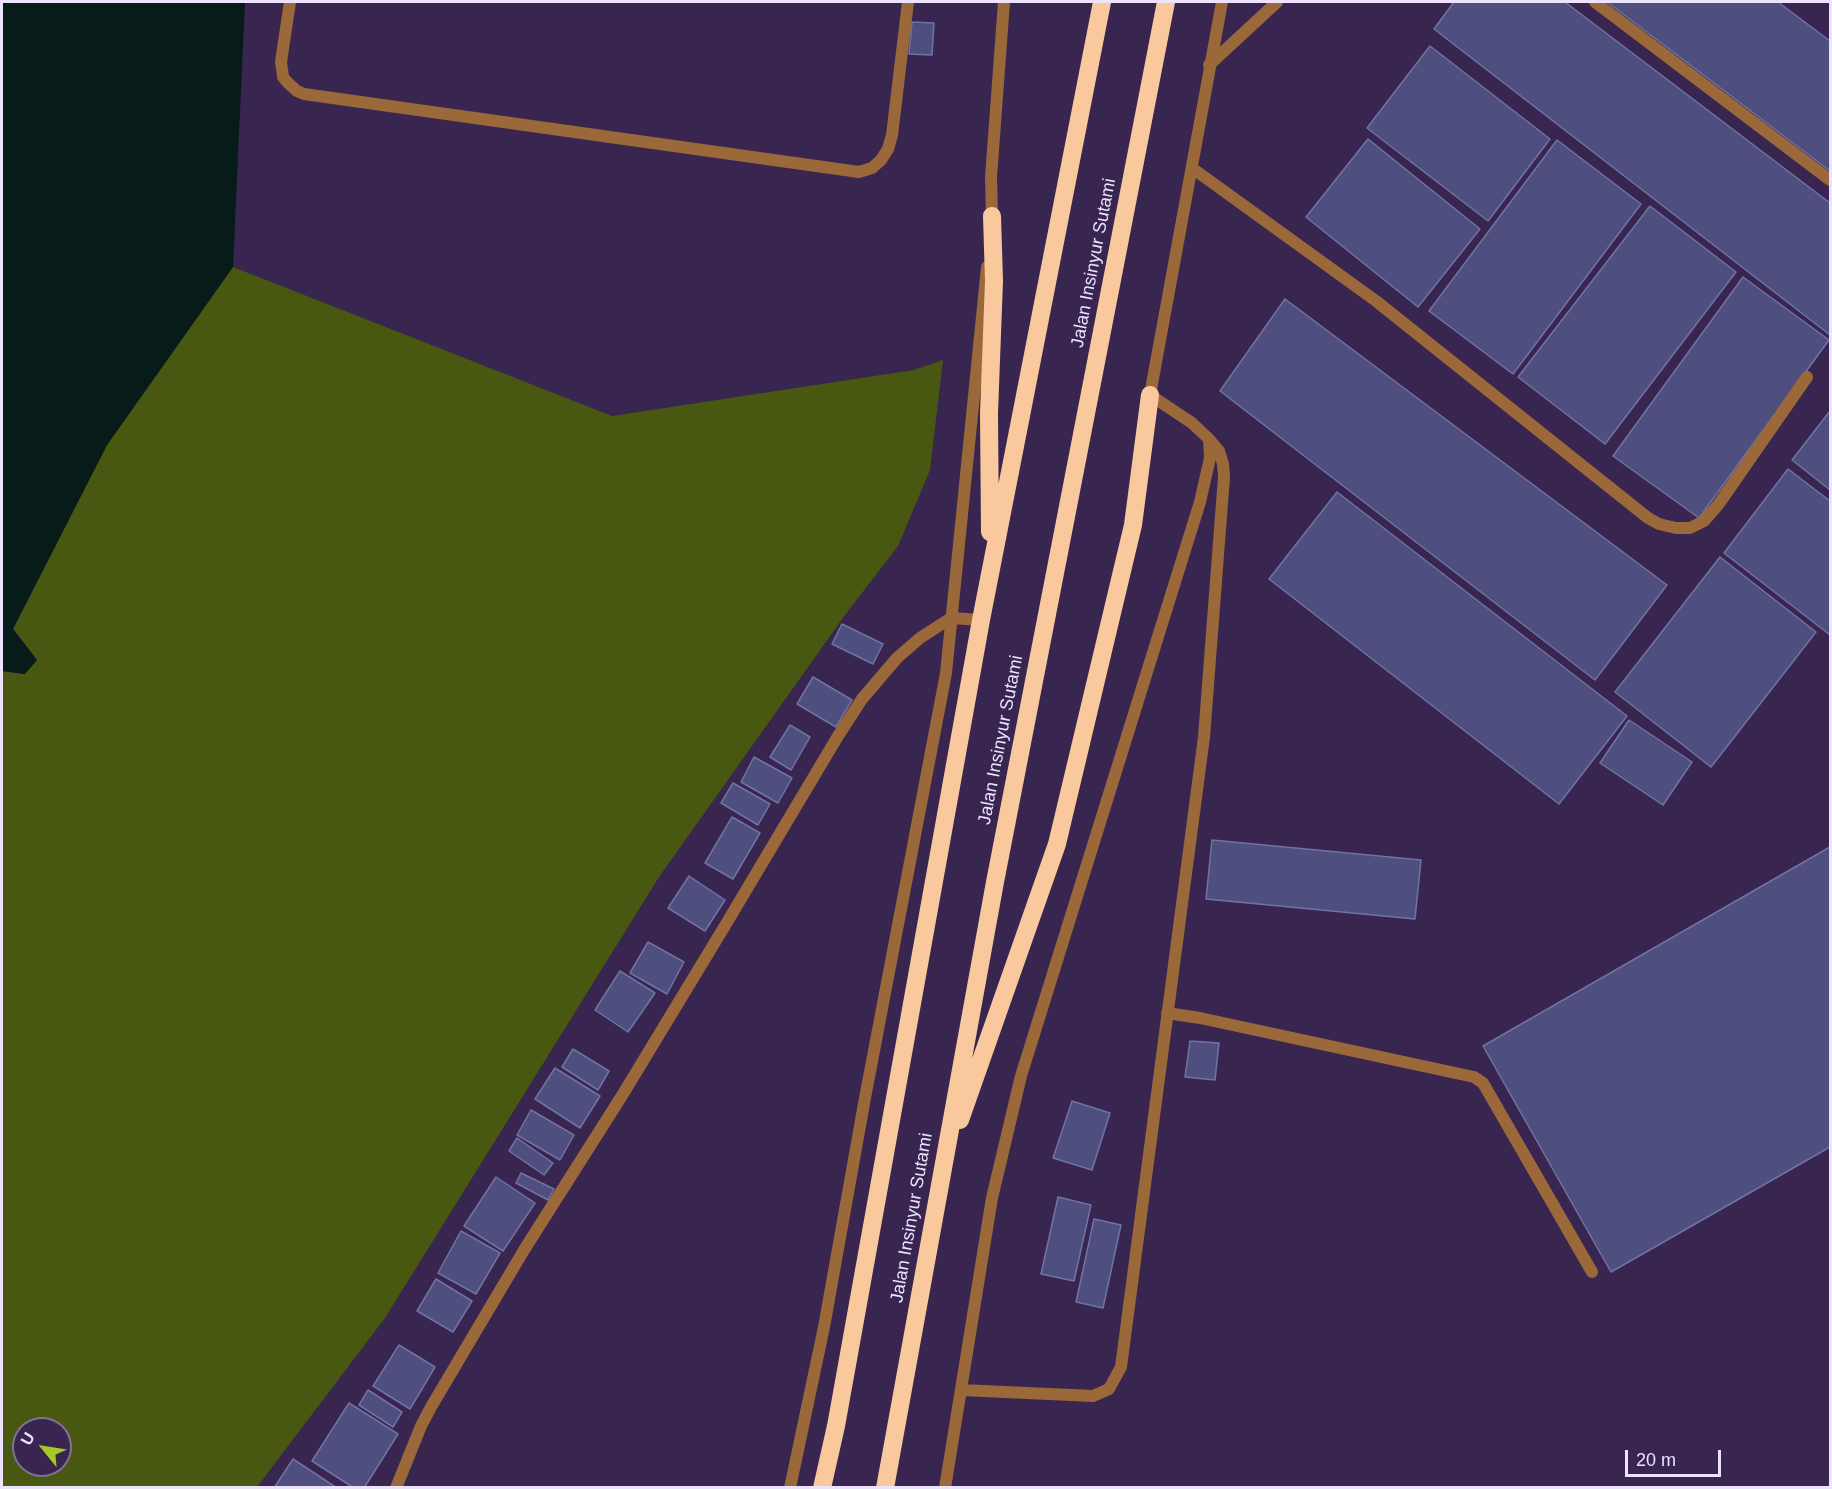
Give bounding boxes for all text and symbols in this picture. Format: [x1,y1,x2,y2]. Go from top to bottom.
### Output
street label: Jalan Insinyur Sutami [1067,176,1121,350]
street label: Jalan Insinyur Sutami [974,653,1028,827]
street label: Jalan Insinyur Sutami [886,1131,938,1305]
north arrow [12,1417,72,1477]
text: U [17,1429,38,1448]
scale bar [1628,1438,1724,1476]
text: 20 m [1636,1450,1676,1470]

